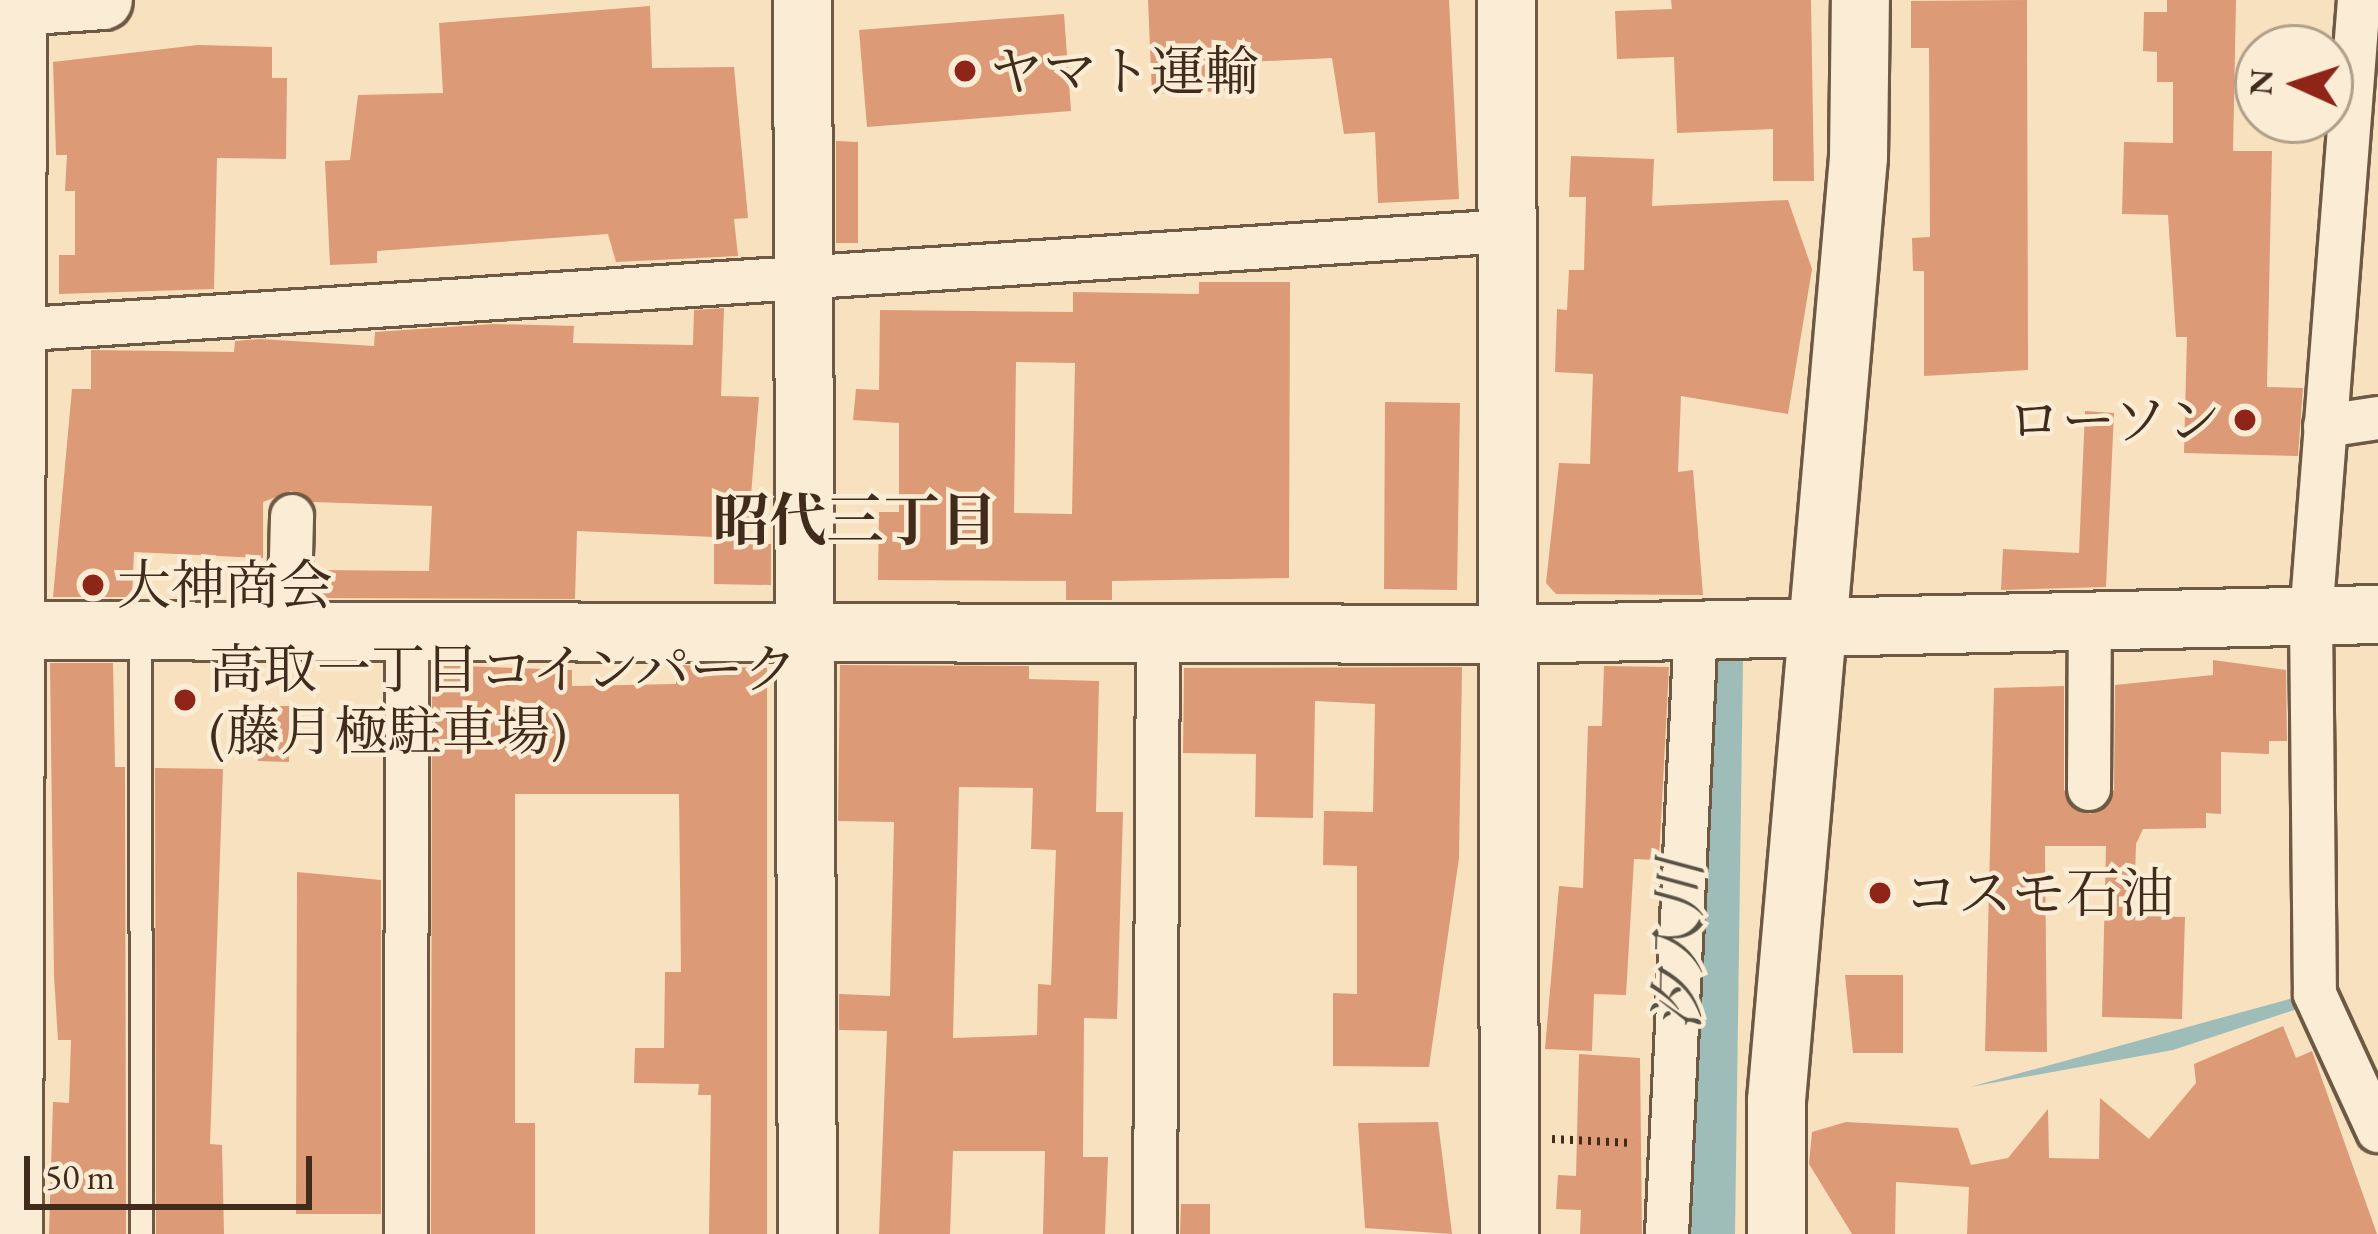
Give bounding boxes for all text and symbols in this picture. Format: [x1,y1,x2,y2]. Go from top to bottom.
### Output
north arrow [2234,24,2354,144]
place label: ヤマト運輸 [989,39,1259,103]
marker: ヤマト運輸 [952,58,978,84]
text: N [2238,68,2283,97]
place label: ローソン [2005,388,2221,452]
marker: ローソン [2232,407,2258,433]
district label: 昭代三丁目 [713,487,997,555]
place label: 大神商会 [117,553,333,617]
marker: 大神商会 [80,572,106,598]
place label: 高取一丁目コインパーク (藤月極駐車場) [209,637,803,764]
marker: 高取一丁目コインパーク (藤月極駐車場) [172,687,198,713]
water label: 汐入川 [1643,859,1715,1031]
place label: コスモ石油 [1904,861,2174,925]
marker: コスモ石油 [1867,880,1893,906]
scale bar [30,1132,318,1206]
text: 50 m [45,1153,115,1200]

